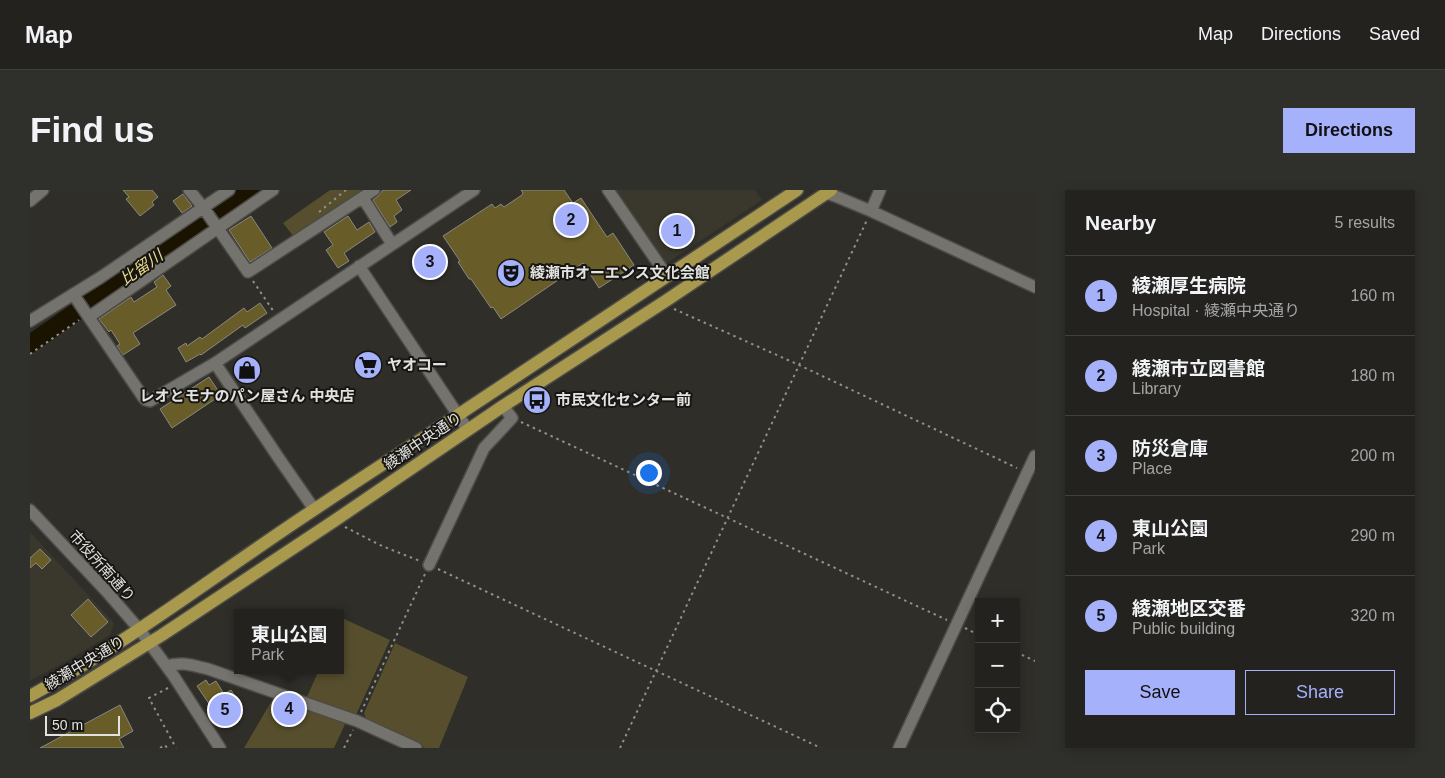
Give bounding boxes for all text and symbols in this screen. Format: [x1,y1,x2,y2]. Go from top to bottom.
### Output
text: Map [25,21,73,48]
text: Map [1198,24,1233,44]
text: Directions [1261,24,1341,44]
text: Saved [1369,24,1420,44]
button: Directions [1283,108,1415,153]
text: Find us [30,110,154,149]
pin: 2 [555,201,587,239]
text: Nearby [1085,211,1156,234]
pin: 1 [661,212,693,250]
text: 5 results [1335,214,1395,231]
pin: 3 [414,243,446,281]
water label: 比留川 [117,246,167,288]
theatre icon: 綾瀬市オーエンス文化会館 [496,258,526,288]
place label: 綾瀬市オーエンス文化会館 [530,264,710,281]
text: 綾瀬厚生病院 [1132,275,1246,296]
text: 1 [1097,287,1105,304]
text: 160 m [1351,287,1395,304]
text: Hospital · 綾瀬中央通り [1132,302,1300,319]
supermarket icon: ヤオコー [353,350,383,380]
shop icon: レオとモナのパン屋さん 中央店 [232,355,262,385]
place label: ヤオコー [387,356,447,373]
text: 綾瀬市立図書館 [1132,358,1265,379]
text: 2 [1097,367,1105,384]
text: 180 m [1351,367,1395,384]
text: Library [1132,380,1181,397]
bus stop icon: 市民文化センター前 [522,385,552,415]
place label: レオとモナのパン屋さん 中央店 [140,387,354,404]
place label: 市民文化センター前 [556,391,691,408]
street label: 綾瀬中央通り [381,408,465,473]
text: 防災倉庫 [1132,438,1208,459]
text: 3 [1097,447,1105,464]
text: 200 m [1351,447,1395,464]
your location [636,460,662,486]
text: Place [1132,460,1172,477]
text: 東山公園 [1132,518,1208,539]
street label: 市役所南通り [66,527,139,605]
text: 4 [1097,527,1105,544]
text: 290 m [1351,527,1395,544]
text: Park [1132,540,1165,557]
map controls [975,598,1020,733]
button: + [975,598,1020,643]
text: 綾瀬地区交番 [1132,598,1246,619]
text: 5 [1097,607,1105,624]
text: 320 m [1351,607,1395,624]
popup [234,609,344,674]
text: Public building [1132,620,1235,637]
text: 東山公園 [251,624,327,645]
street label: 綾瀬中央通り [42,632,128,693]
button: − [975,643,1020,688]
text: Park [251,646,284,663]
button: Save [1085,670,1235,715]
button: Share [1245,670,1395,715]
button: locate [975,688,1020,733]
pin: 4 [273,690,305,728]
pin: 5 [209,691,241,729]
scale bar [45,713,120,736]
text: 50 m [52,717,83,733]

